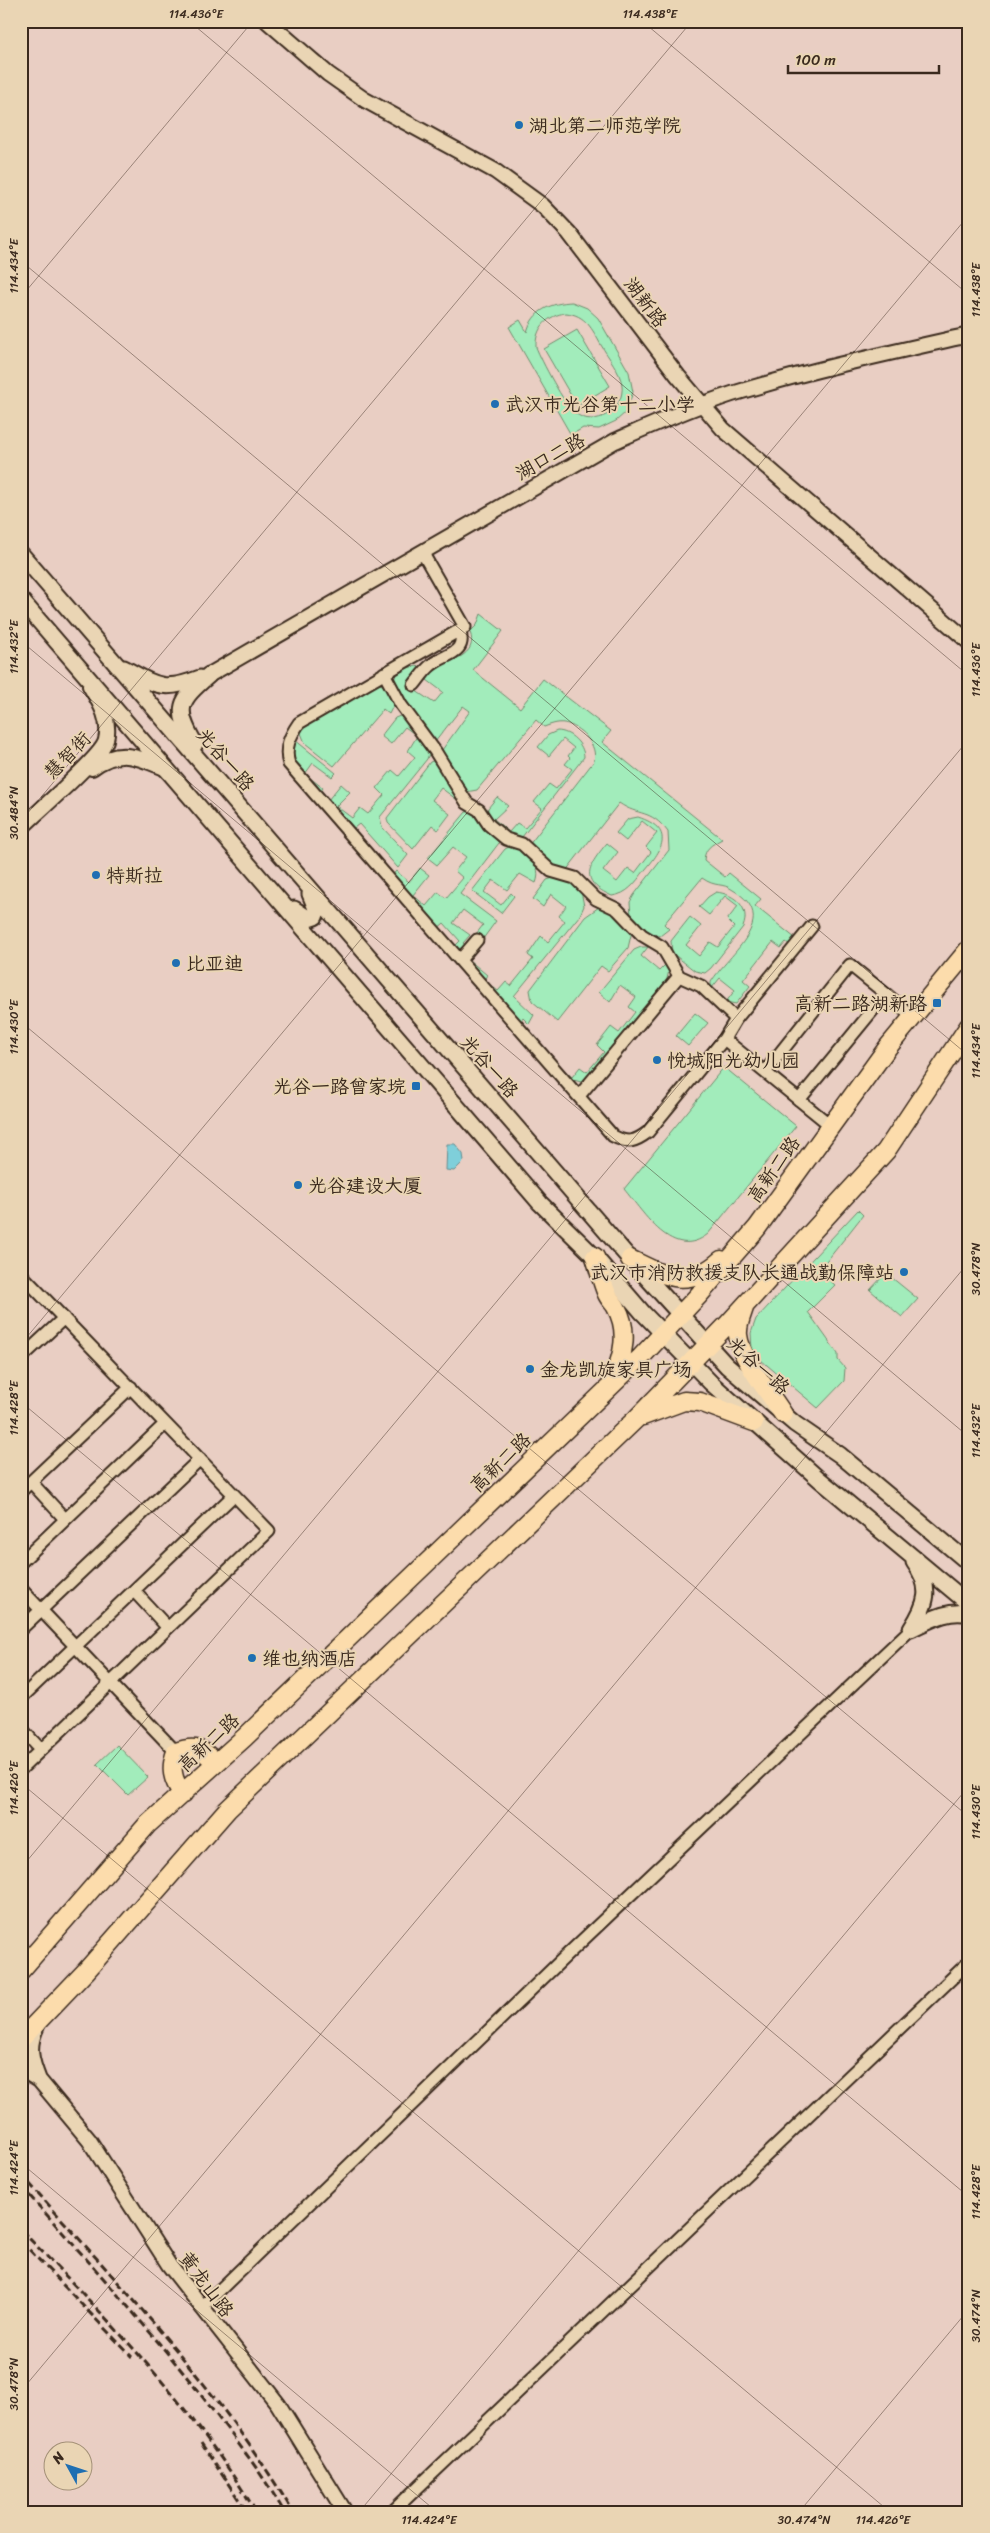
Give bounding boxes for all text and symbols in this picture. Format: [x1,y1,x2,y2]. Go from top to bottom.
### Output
text: 114.436°E [169,3,224,25]
text: 114.438°E [623,3,679,25]
scale bar [788,42,939,74]
text: 100 m [795,47,836,73]
place label: 湖北第二师范学院 [529,109,681,142]
marker: 湖北第二师范学院 [513,119,525,131]
text: 114.434°E [3,237,25,293]
text: 114.438°E [965,261,987,317]
street label: 湖新路 [615,270,676,335]
place label: 武汉市光谷第十二小学 [505,388,695,421]
marker: 武汉市光谷第十二小学 [489,398,501,410]
street label: 湖口二路 [509,424,591,489]
text: 114.432°E [3,619,25,674]
text: 114.436°E [965,642,987,697]
street label: 光谷一路 [188,720,263,799]
street label: 慧智街 [36,723,99,787]
text: 30.484°N [3,786,25,840]
place label: 特斯拉 [106,859,163,892]
marker: 特斯拉 [90,869,102,881]
place label: 比亚迪 [186,947,243,980]
marker: 比亚迪 [170,957,182,969]
place label: 高新二路湖新路 [794,987,927,1020]
marker: 高新二路湖新路 [931,997,943,1009]
text: 114.430°E [3,998,25,1054]
text: 114.434°E [965,1022,987,1078]
street label: 光谷一路 [452,1027,527,1106]
place label: 悦城阳光幼儿园 [667,1044,800,1077]
marker: 悦城阳光幼儿园 [651,1054,663,1066]
place label: 光谷一路曾家垸 [273,1070,406,1103]
marker: 光谷一路曾家垸 [410,1080,422,1092]
street label: 高新二路 [738,1129,809,1210]
place label: 光谷建设大厦 [308,1169,422,1202]
marker: 光谷建设大厦 [292,1179,304,1191]
text: 30.478°N [965,1242,987,1295]
place label: 武汉市消防救援支队长通战勤保障站 [590,1256,894,1289]
marker: 武汉市消防救援支队长通战勤保障站 [898,1266,910,1278]
street label: 光谷一路 [719,1328,798,1403]
place label: 金龙凯旋家具广场 [540,1353,692,1386]
marker: 金龙凯旋家具广场 [524,1363,536,1375]
text: 114.428°E [3,1379,25,1435]
text: 114.432°E [965,1403,987,1458]
street label: 高新二路 [462,1424,539,1501]
place label: 维也纳酒店 [262,1642,357,1675]
marker: 维也纳酒店 [246,1652,258,1664]
street label: 高新二路 [169,1704,247,1780]
text: 114.426°E [3,1759,25,1815]
text: 114.430°E [965,1783,987,1839]
text: 114.424°E [3,2139,25,2196]
text: 114.428°E [965,2163,987,2219]
street label: 黄龙山路 [171,2244,243,2325]
text: 30.474°N [965,2289,987,2343]
text: 30.478°N [3,2357,25,2410]
north arrow [42,2440,92,2490]
text: N [45,2446,71,2470]
text: 114.424°E [401,2509,458,2531]
text: 30.474°N [777,2509,831,2531]
text: 114.426°E [856,2509,912,2531]

